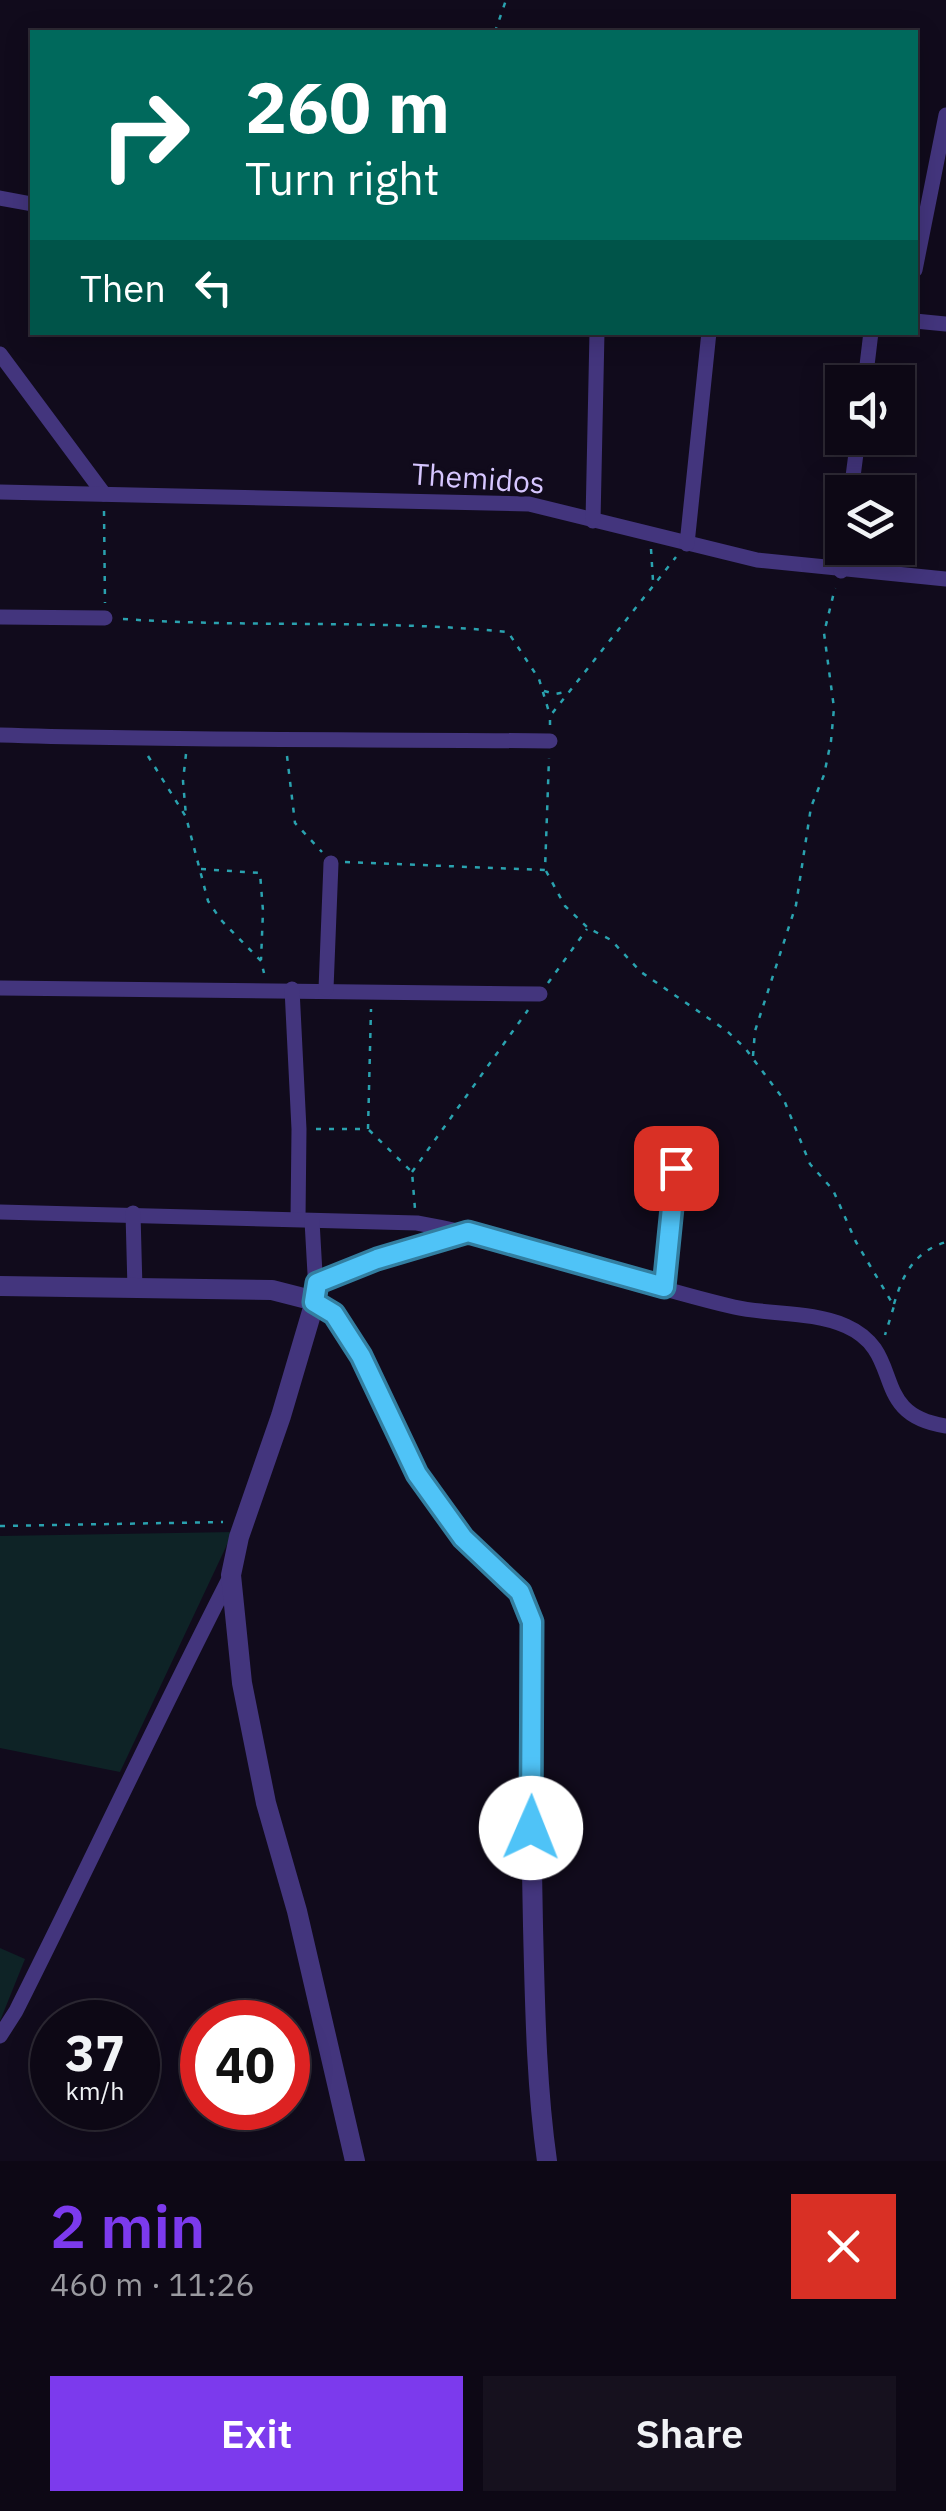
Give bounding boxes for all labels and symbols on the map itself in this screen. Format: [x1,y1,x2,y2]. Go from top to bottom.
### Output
street label: Themidos [410,453,546,502]
pin [634,1126,719,1211]
position arrow [479,1776,583,1880]
speed limit sign: 40 [180,2000,310,2130]

